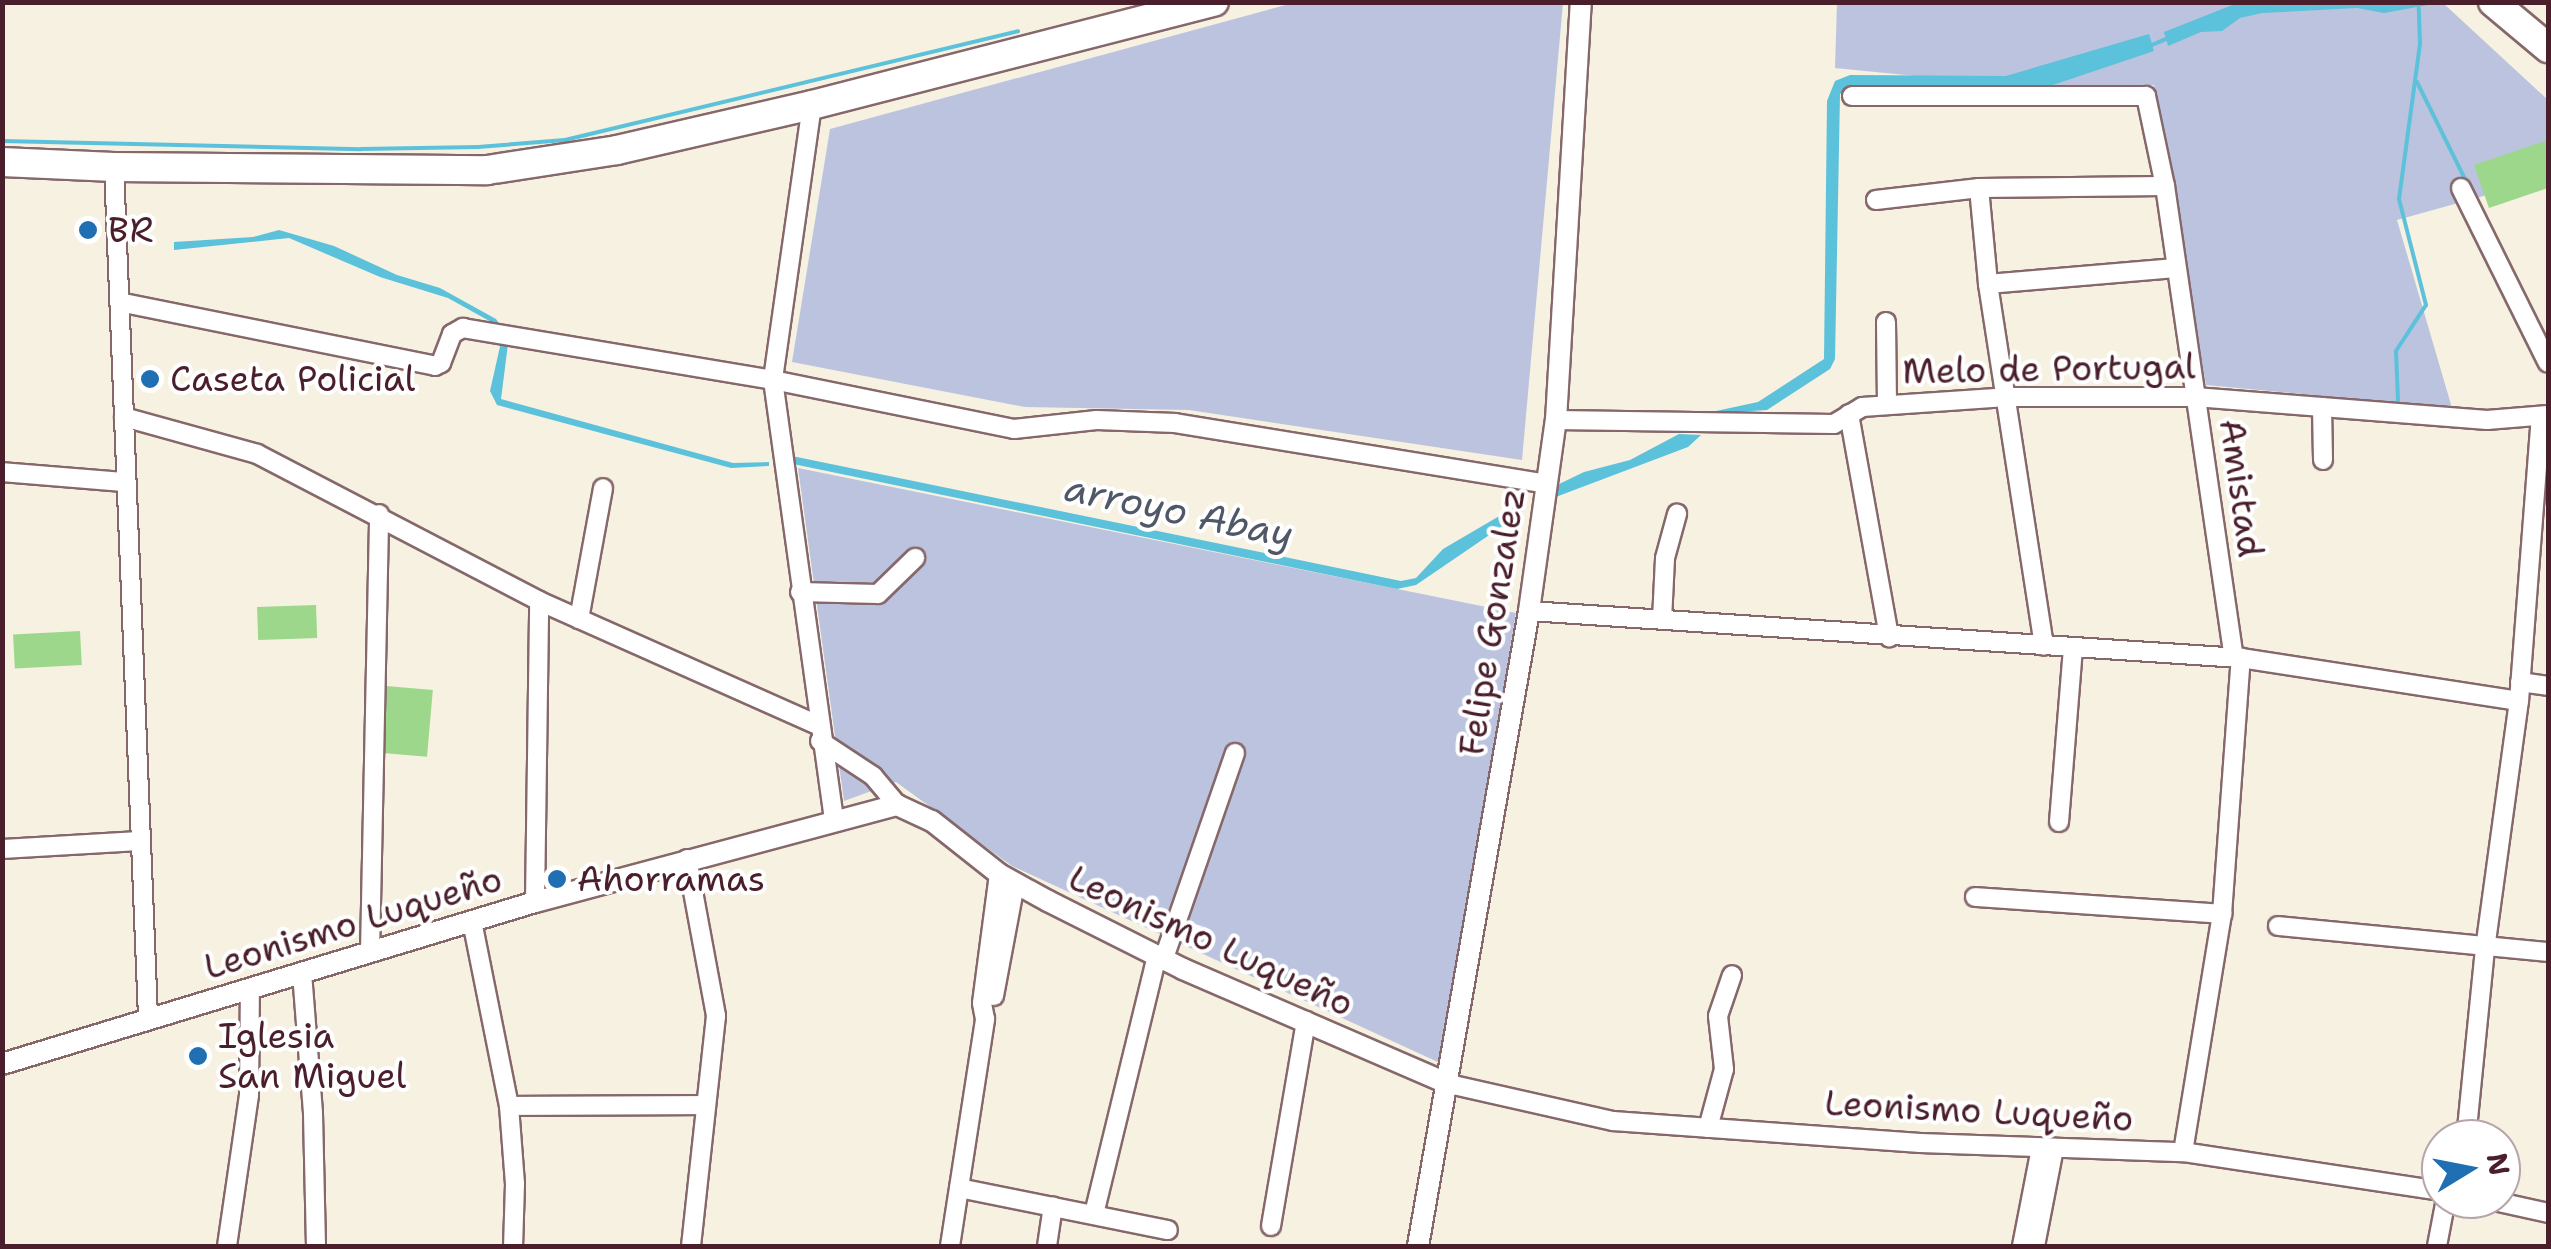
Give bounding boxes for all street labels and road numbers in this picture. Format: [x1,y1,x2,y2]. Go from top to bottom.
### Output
street label: Melo de Portugal [1902,345,2196,393]
street label: Amistad [2211,416,2271,560]
street label: Felipe Gonzalez [1450,485,1534,759]
street label: Leonismo Luqueño [1062,857,1360,1025]
street label: Leonismo Luqueño [199,858,507,988]
street label: Leonismo Luqueño [1823,1082,2135,1140]

